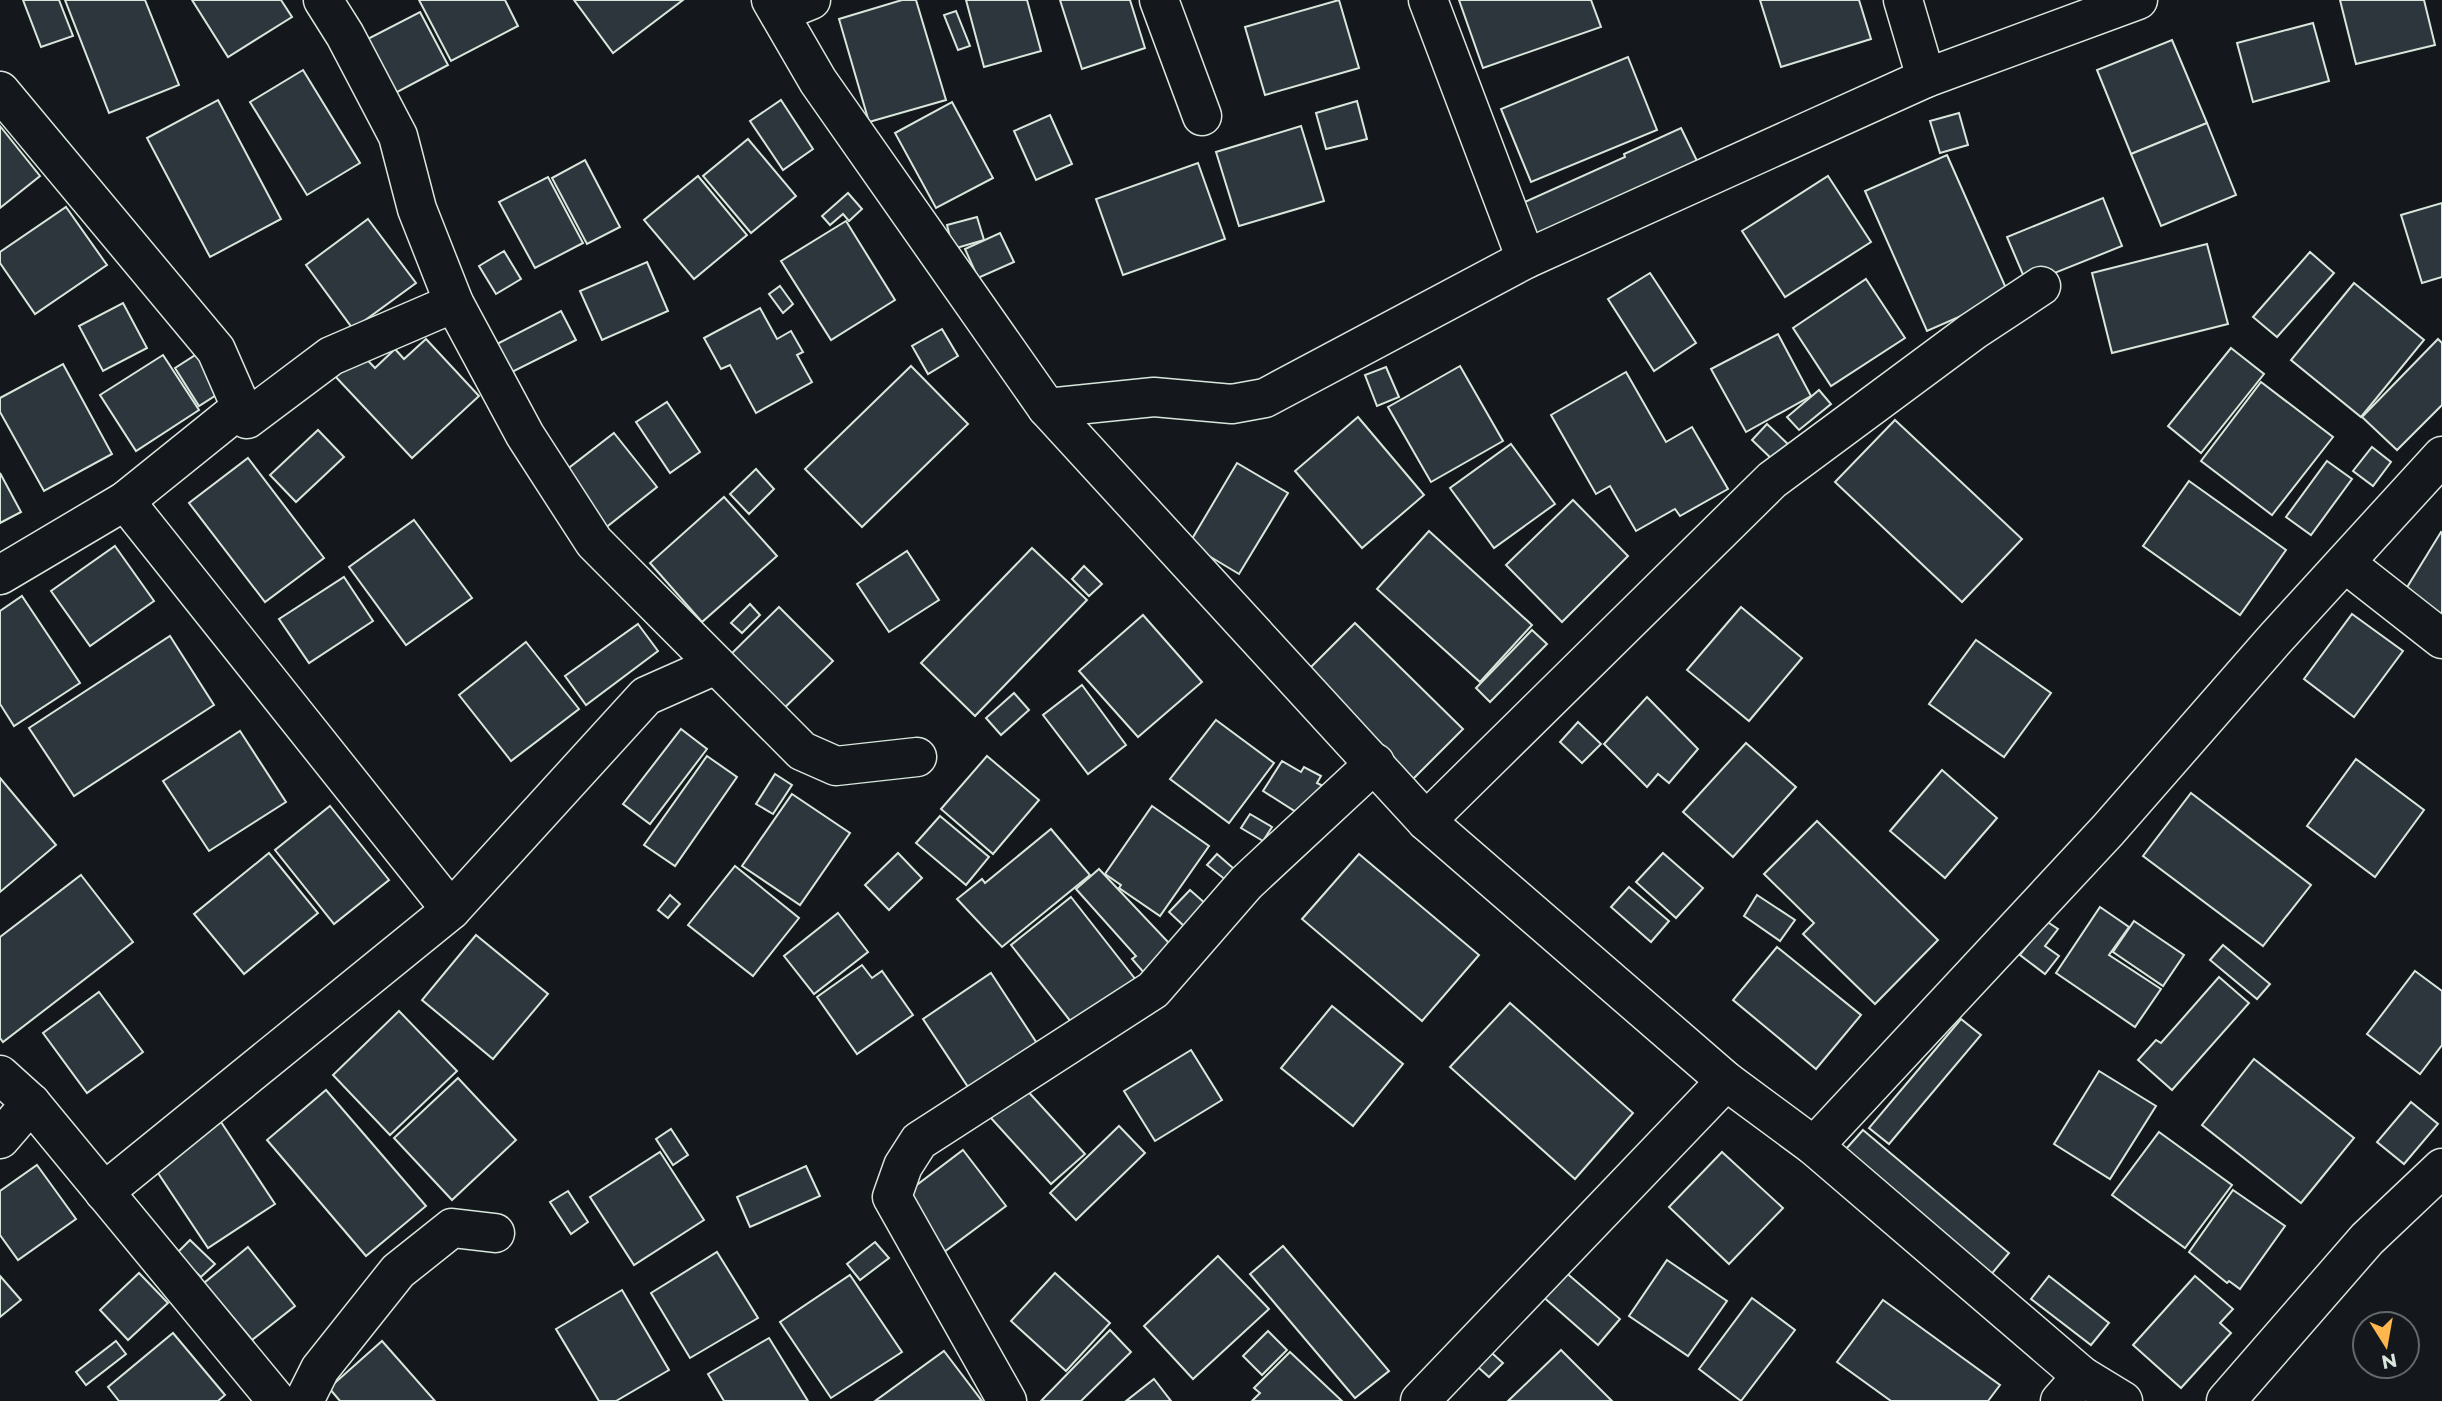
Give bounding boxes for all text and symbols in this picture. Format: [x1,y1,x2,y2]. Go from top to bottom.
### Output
north arrow [2351,1310,2421,1380]
text: N [2379,1348,2399,1374]

